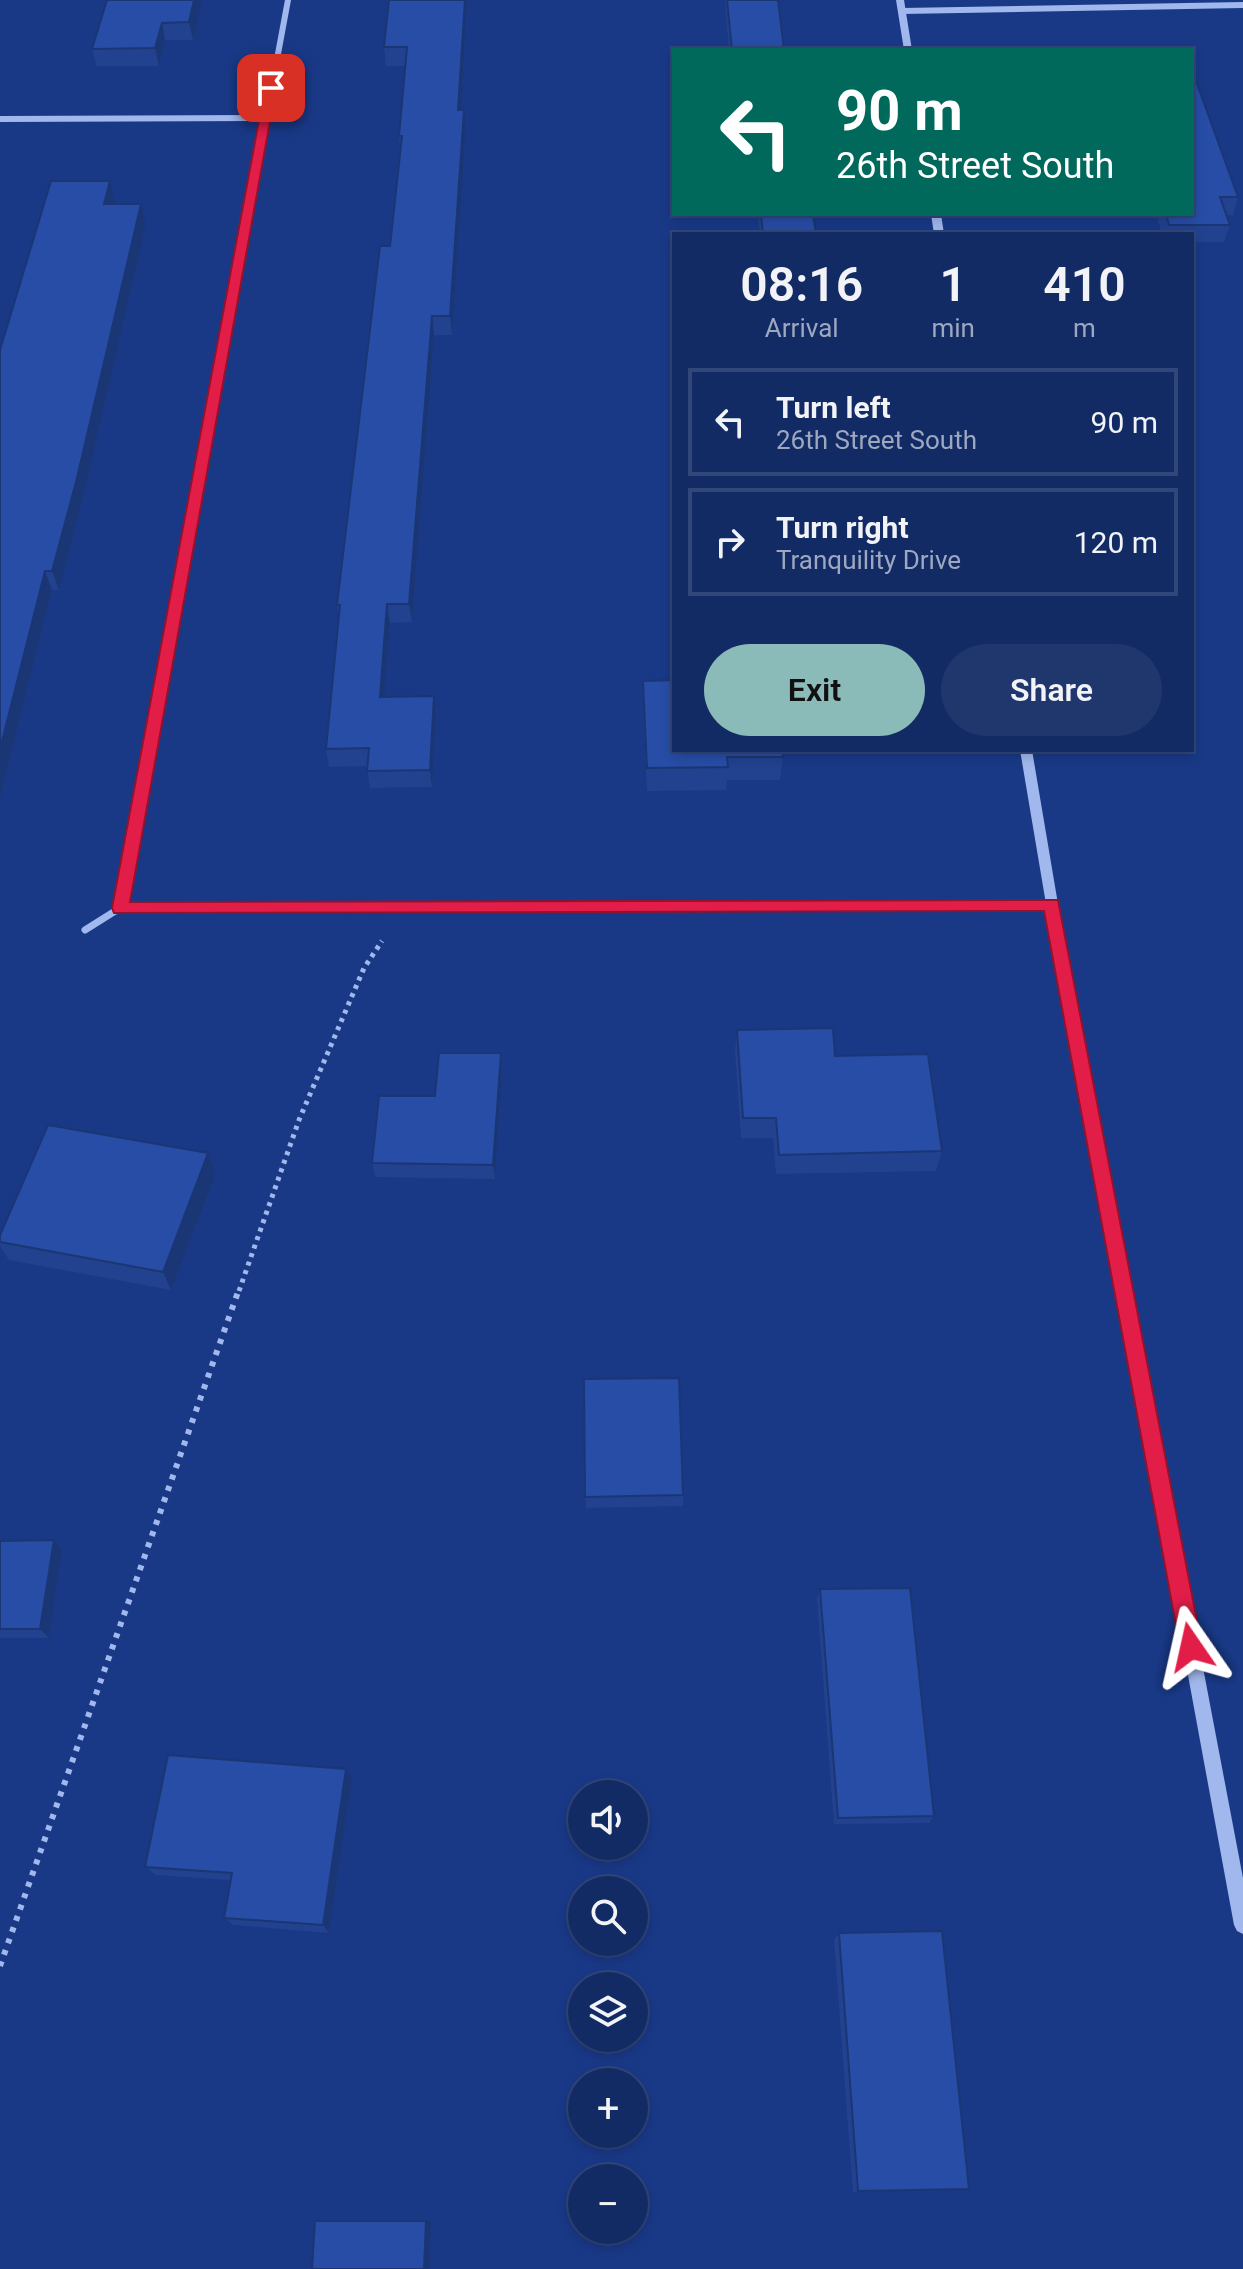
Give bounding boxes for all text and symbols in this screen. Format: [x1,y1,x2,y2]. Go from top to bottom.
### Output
pin [237,54,305,122]
icon: arrive [249,66,293,110]
text: 90 m [836,78,963,144]
icon: left [704,80,808,184]
text: 26th Street South [836,145,1114,187]
text: 08:16 [740,256,863,313]
text: 1 [940,256,967,313]
text: 410 [1043,256,1126,313]
text: Arrival [765,313,839,343]
text: min [931,313,975,343]
text: m [1073,313,1096,343]
text: Turn left [776,390,891,425]
icon: left [708,400,752,444]
text: 90 m [1091,405,1158,440]
text: 26th Street South [776,425,977,455]
text: Turn right [776,510,909,545]
icon: right [708,520,752,564]
text: 120 m [1074,525,1158,560]
text: Tranquility Drive [776,545,961,575]
button: Exit [704,644,925,736]
button: Share [941,644,1162,736]
position arrow [1149,1605,1233,1689]
map controls [568,1780,648,2244]
button: sound [568,1780,648,1860]
button: search [568,1876,648,1956]
button: layers [568,1972,648,2052]
button: + [568,2068,648,2148]
button: − [568,2164,648,2244]

